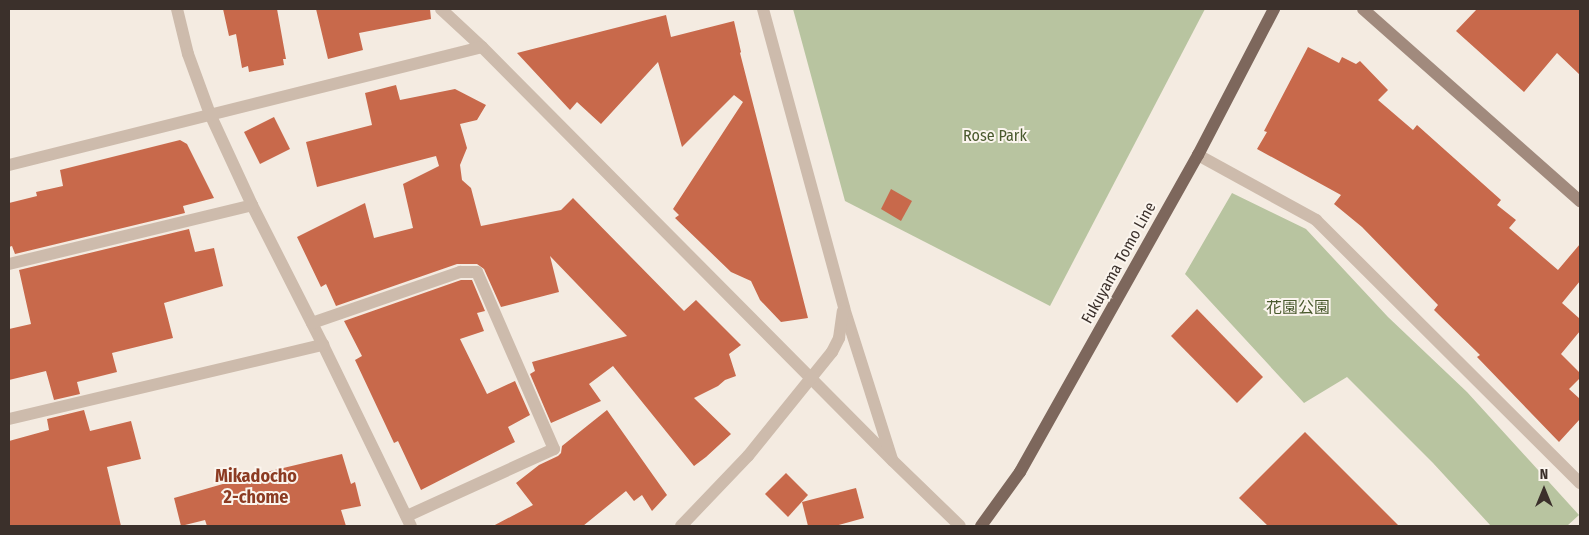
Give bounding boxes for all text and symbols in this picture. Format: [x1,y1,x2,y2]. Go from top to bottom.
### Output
park label: Rose Park [963,126,1027,146]
street label: Fukuyama Tomo Line [1078,199,1160,327]
park label: 花園公園 [1266,298,1330,318]
north arrow [1519,465,1569,515]
district label: Mikadocho 2-chome [215,466,297,508]
text: N [1540,466,1548,483]

